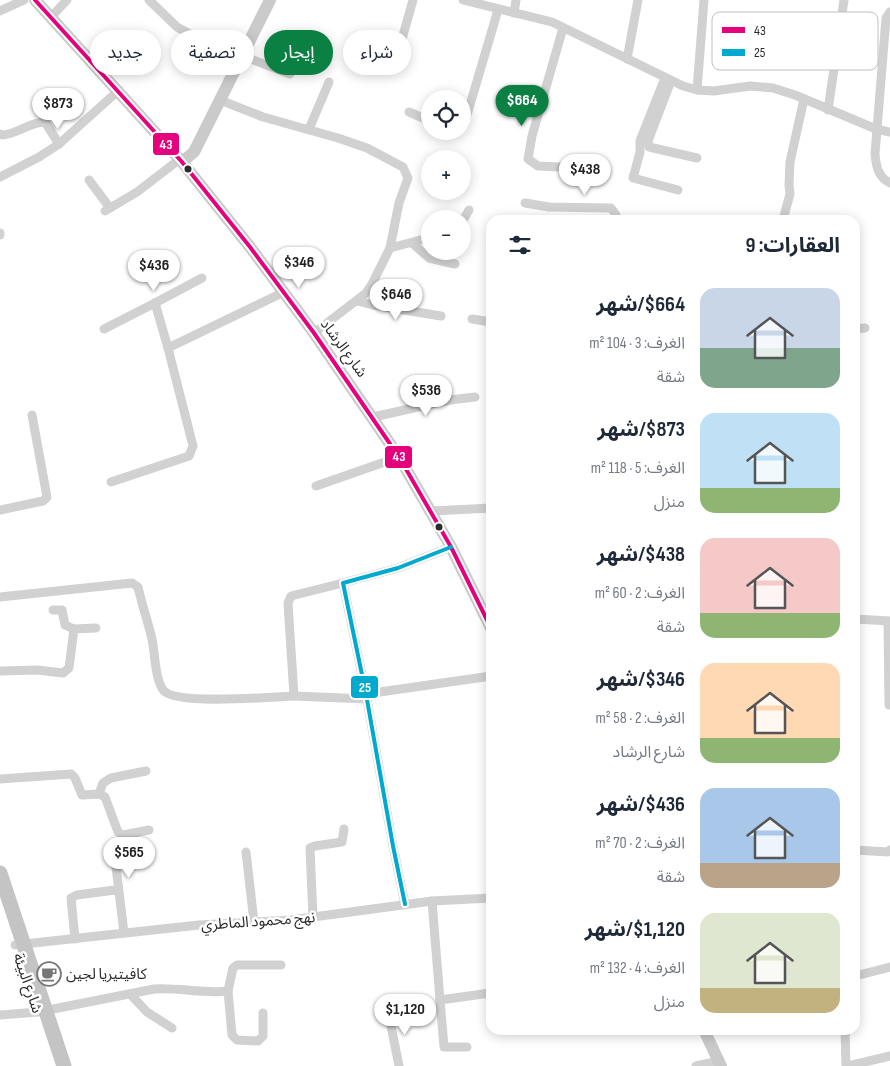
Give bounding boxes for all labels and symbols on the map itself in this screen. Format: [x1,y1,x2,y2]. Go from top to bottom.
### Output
legend [712,12,878,70]
text: 43 [754,22,766,39]
text: 25 [754,44,766,61]
pin: $664 [492,84,552,127]
pin: $873 [28,88,88,130]
line badge: 43 [152,132,180,156]
text: 43 [160,136,172,153]
pin: $438 [555,154,615,196]
unlabelled marker [183,164,193,174]
pin: $346 [269,246,329,289]
pin: $436 [124,250,184,292]
pin: $646 [366,278,426,321]
street label: شارع الرشاد [314,315,371,383]
pin: $536 [396,374,456,417]
line badge: 43 [384,445,413,469]
text: 43 [393,448,405,465]
unlabelled marker [434,522,444,532]
line badge: 25 [350,675,379,699]
text: 25 [359,679,371,696]
pin: $565 [99,836,159,879]
street label: نهج محمود الماطري [200,908,316,937]
street label: شارع البيئة [7,951,47,1017]
cafe icon: كافيتيريا لجين [36,961,62,987]
place label: كافيتيريا لجين [66,965,148,984]
pin: $1,120 [364,994,446,1036]

